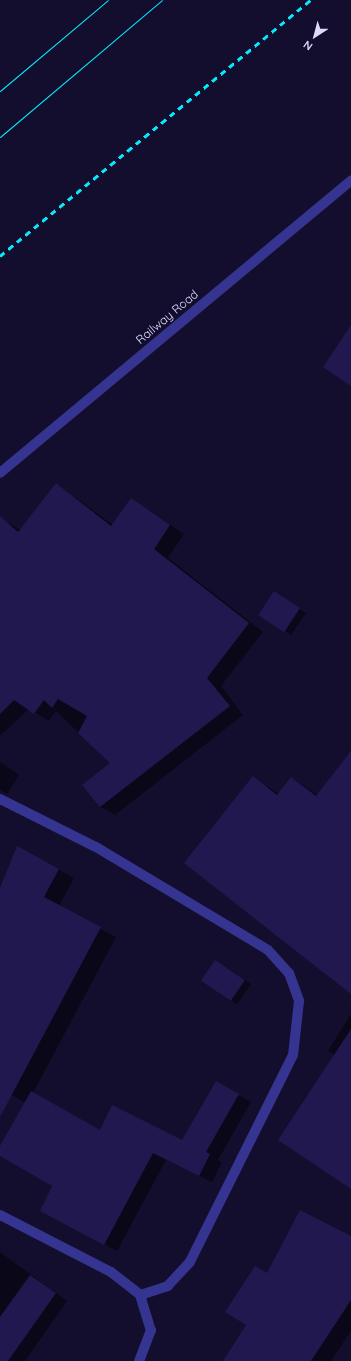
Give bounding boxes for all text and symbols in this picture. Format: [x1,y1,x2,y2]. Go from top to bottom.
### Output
north arrow [295,16,335,56]
text: N [301,38,315,54]
street label: Railway Road [133,287,201,347]

